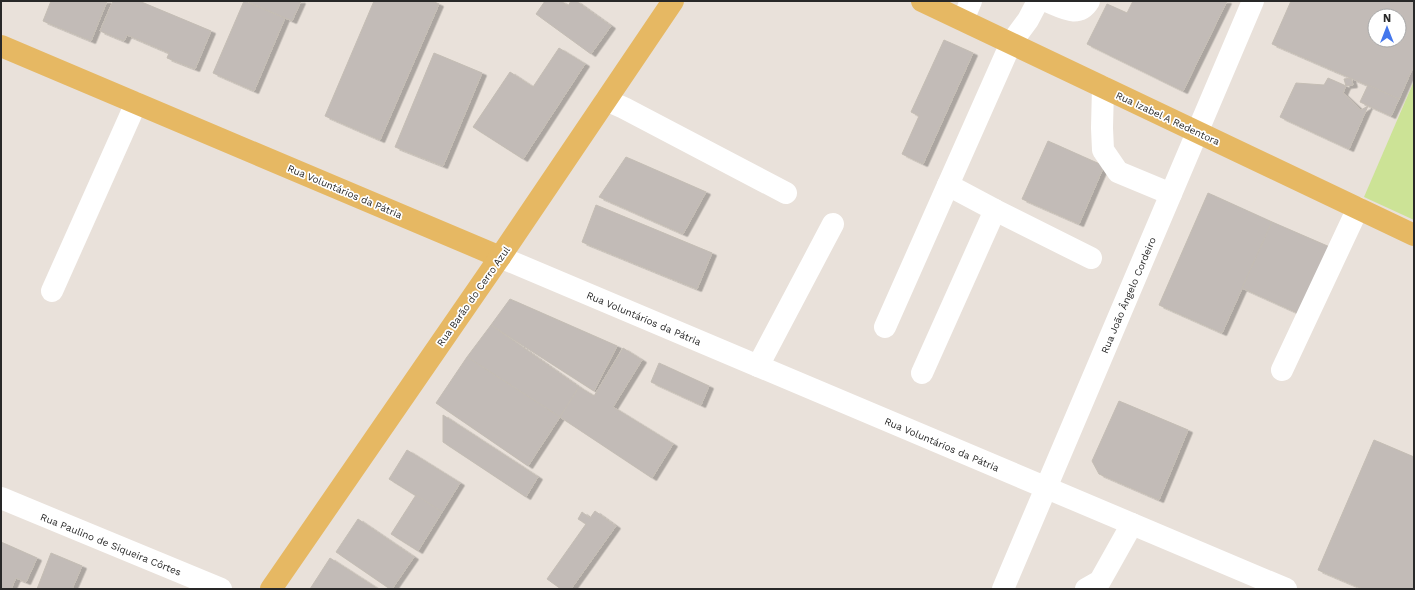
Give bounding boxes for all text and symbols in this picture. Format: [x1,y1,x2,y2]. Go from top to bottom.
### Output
north arrow [1367,8,1407,48]
text: N [1383,12,1391,25]
street label: Rua Izabel A Redentora [1114,90,1222,147]
street label: Rua Voluntários da Pátria [286,162,404,221]
street label: Rua João Ângelo Cordeiro [1099,235,1158,355]
street label: Rua Barão do Cerro Azul [435,244,512,348]
street label: Rua Voluntários da Pátria [585,289,703,348]
street label: Rua Voluntários da Pátria [883,415,1001,474]
street label: Rua Paulino de Siqueira Côrtes [39,511,183,578]

